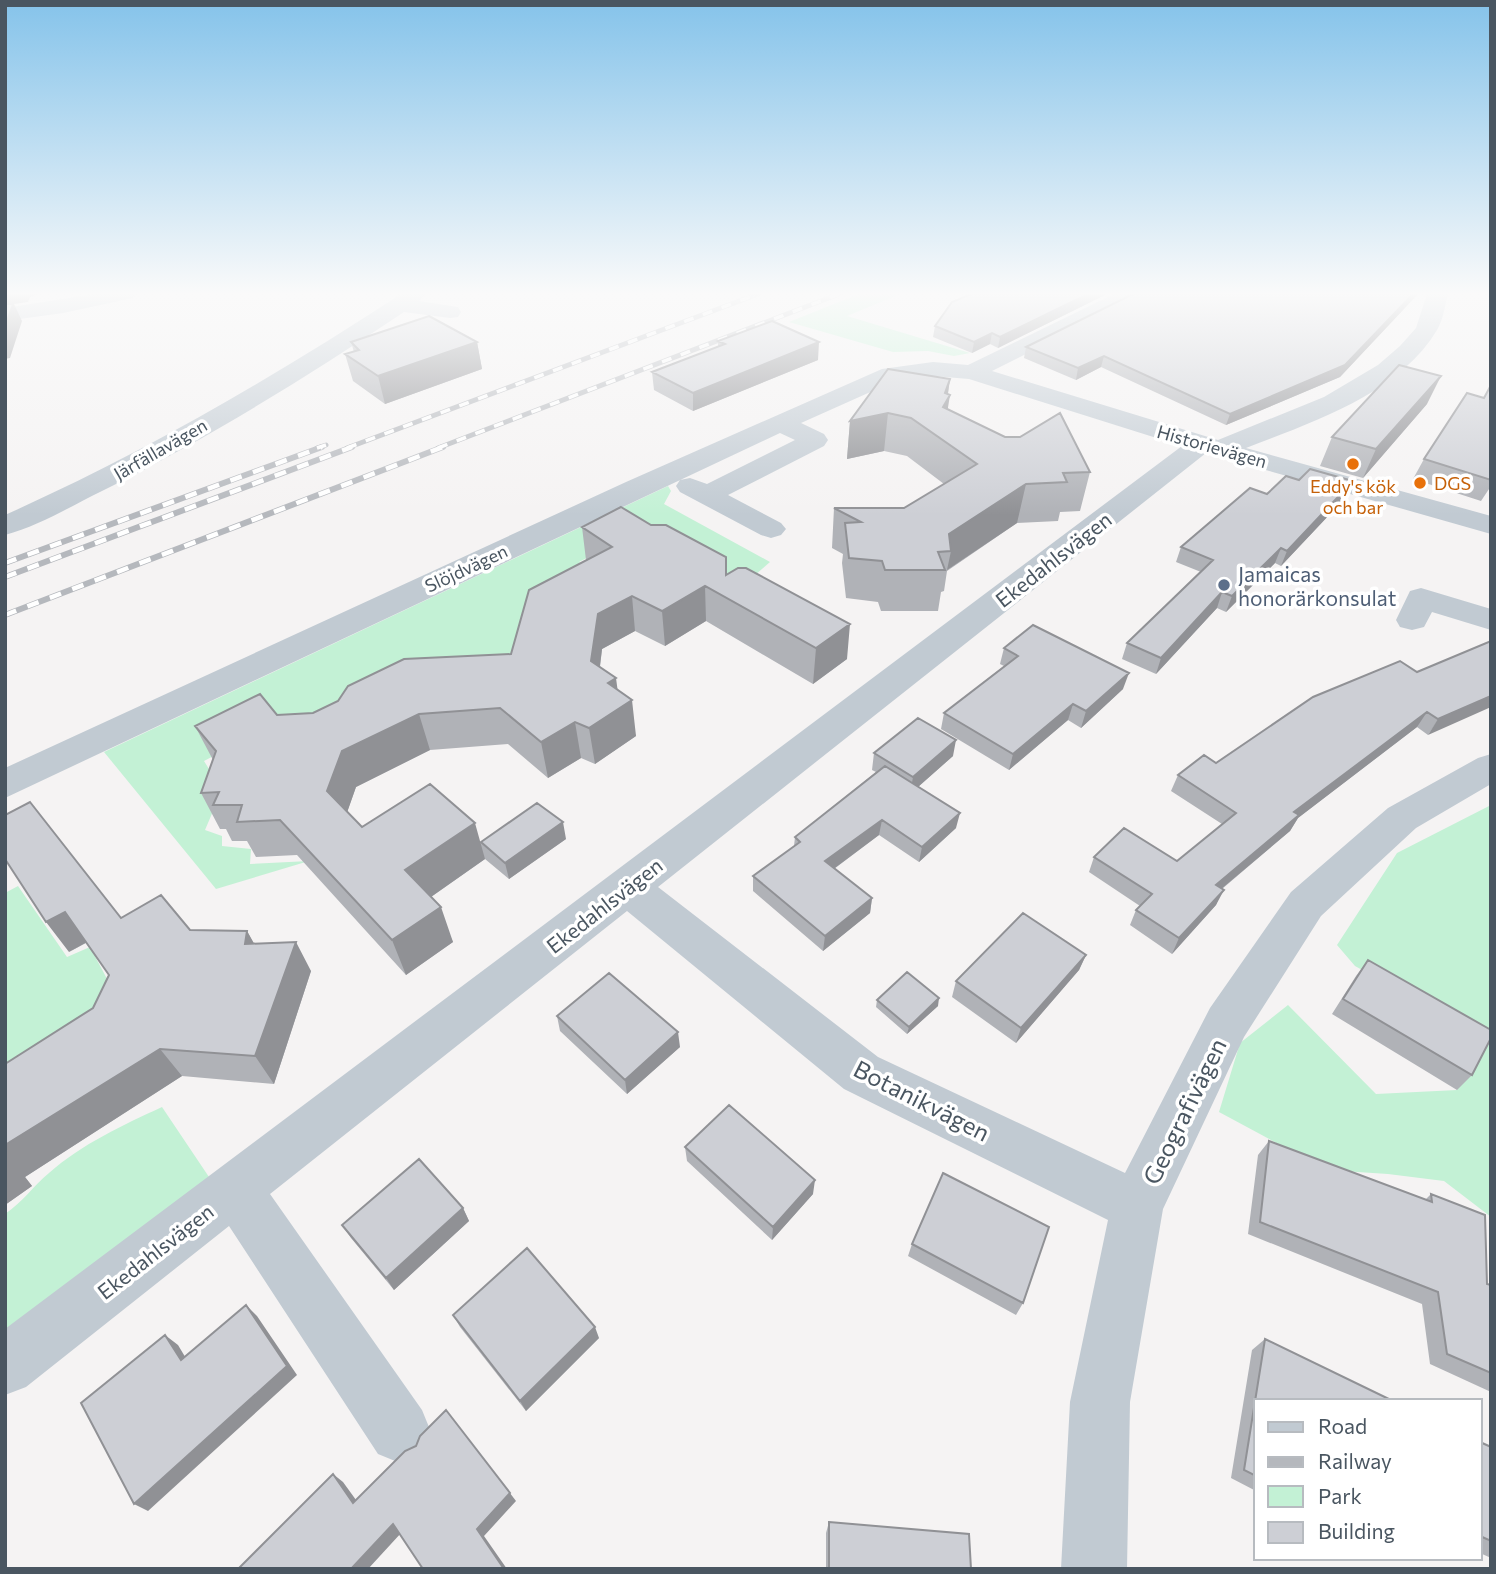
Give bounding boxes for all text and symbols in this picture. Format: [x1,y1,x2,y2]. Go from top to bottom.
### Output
street label: Järfällavägen [109,413,211,485]
street label: Historievägen [1155,420,1269,472]
marker: Eddy's kök och bar [1345,456,1361,472]
place label: DGS [1434,472,1471,494]
place label: Eddy's kök och bar [1310,475,1396,518]
marker: DGS [1412,475,1428,491]
street label: Ekedahlsvägen [990,506,1116,612]
street label: Slöjdvägen [421,539,511,597]
place label: Jamaicas honorärkonsulat [1238,561,1396,610]
marker: Jamaicas honorärkonsulat [1216,577,1232,593]
street label: Ekedahlsvägen [541,852,667,958]
street label: Geografivägen [1136,1033,1232,1189]
street label: Botanikvägen [849,1053,995,1147]
street label: Ekedahlsvägen [92,1198,218,1304]
legend [1254,1399,1482,1560]
text: Road [1318,1413,1367,1438]
text: Railway [1318,1448,1392,1473]
text: Park [1318,1483,1362,1508]
text: Building [1318,1518,1395,1543]

